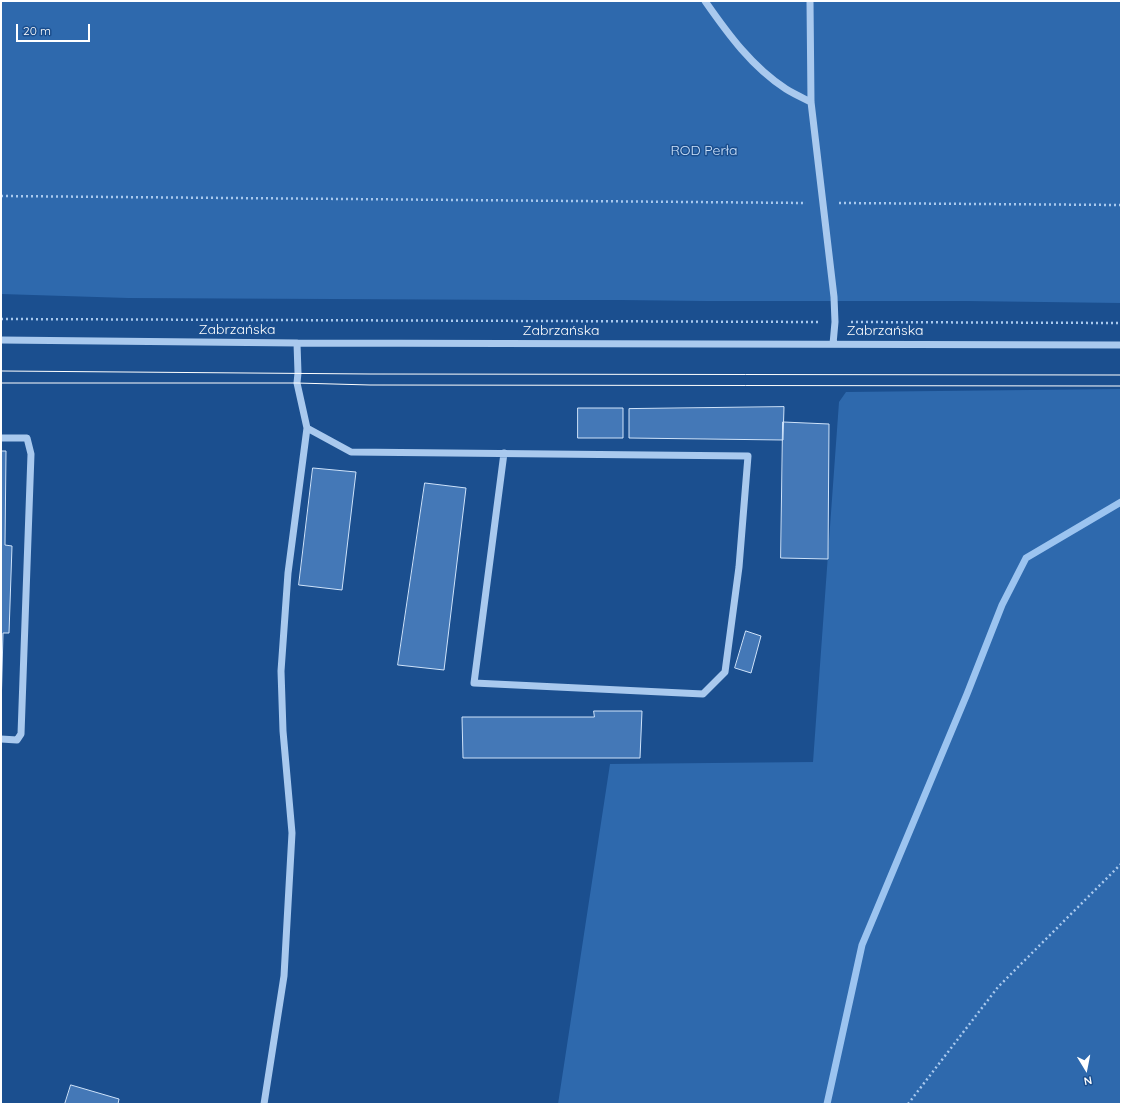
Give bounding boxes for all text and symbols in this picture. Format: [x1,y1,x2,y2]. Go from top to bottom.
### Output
scale bar [18,16,92,42]
text: 20 m [23,23,51,38]
park label: ROD Perła [670,143,738,159]
street label: Zabrzańska [198,322,276,338]
street label: Zabrzańska [522,323,600,339]
street label: Zabrzańska [846,323,924,339]
north arrow [1066,1049,1106,1089]
text: N [1083,1073,1093,1088]

